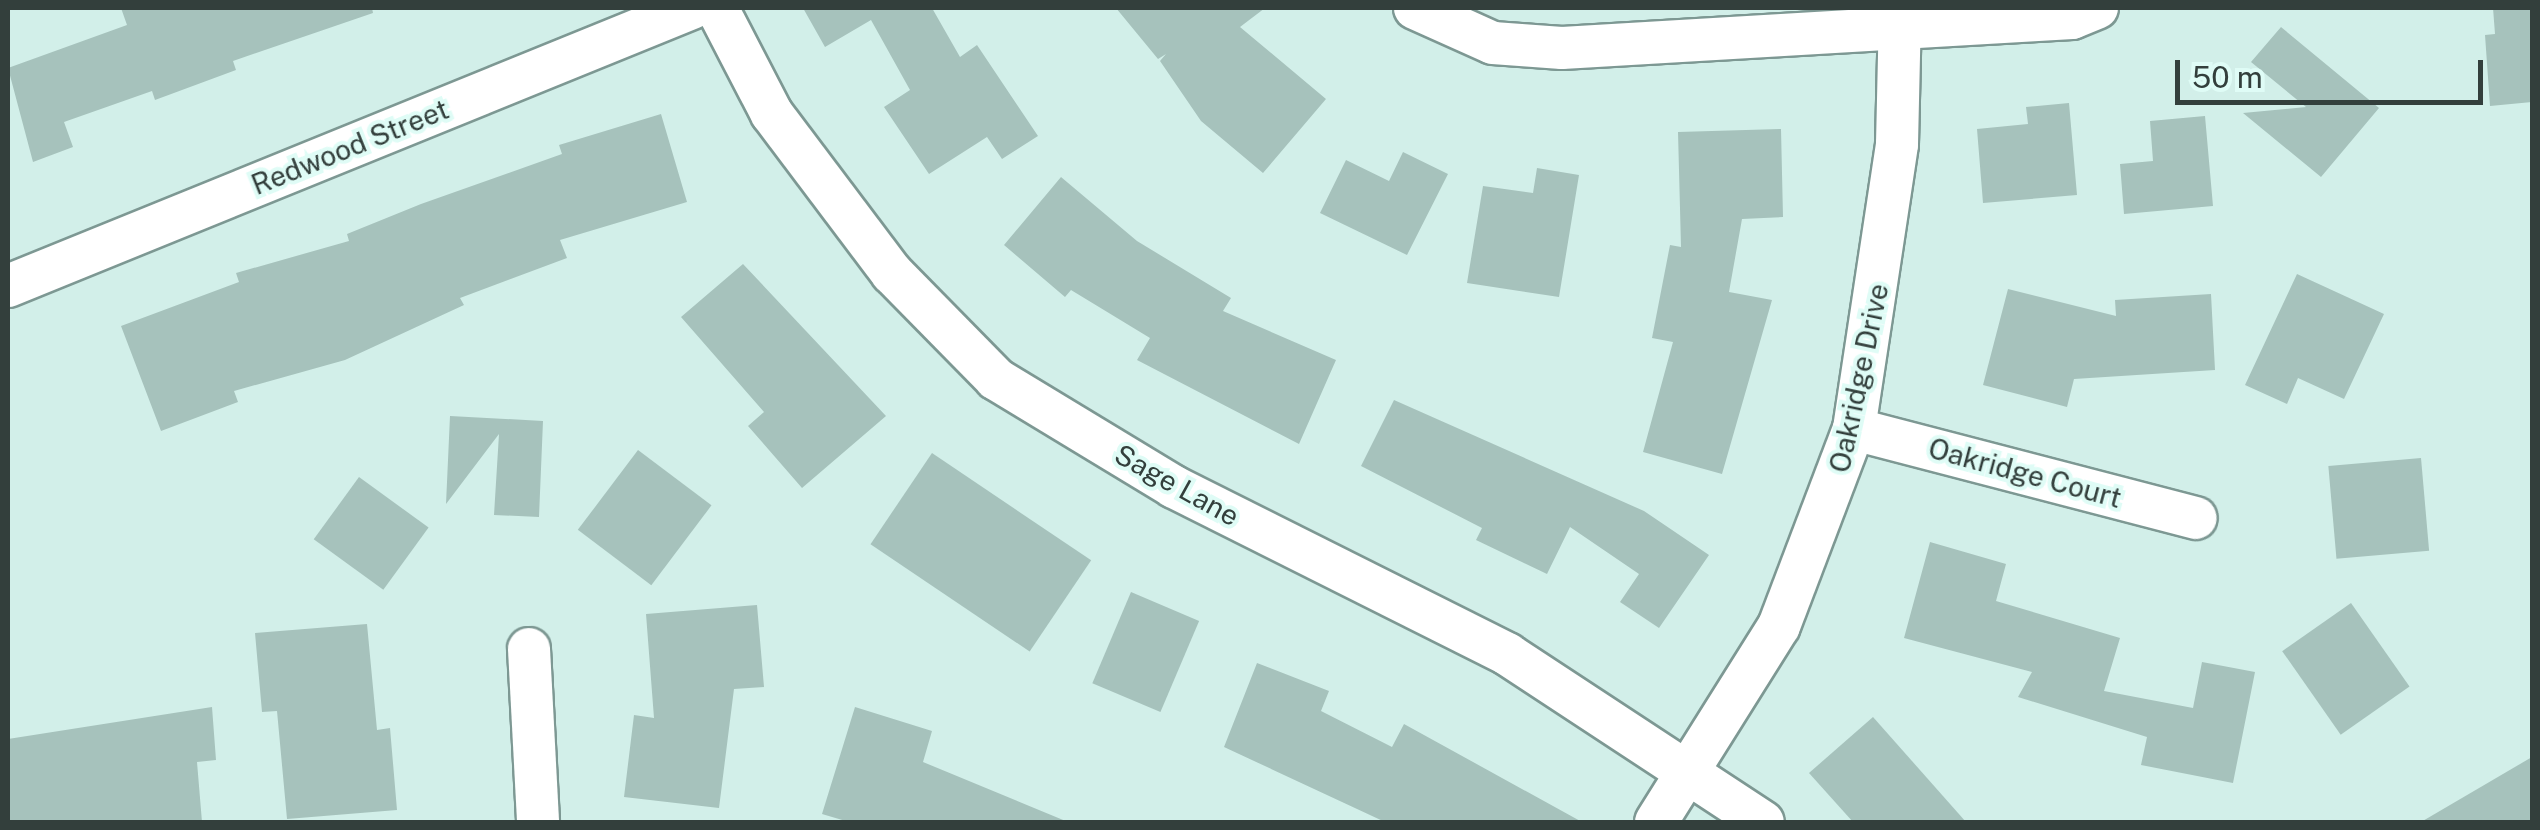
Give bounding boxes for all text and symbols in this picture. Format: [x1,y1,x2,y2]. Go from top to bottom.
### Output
scale bar [2180,40,2488,102]
text: 50 m [2192,59,2263,95]
street label: Redwood Street [247,92,453,202]
street label: Oakridge Drive [1823,280,1895,476]
street label: Oakridge Court [1925,431,2125,515]
street label: Sage Lane [1109,437,1245,533]

